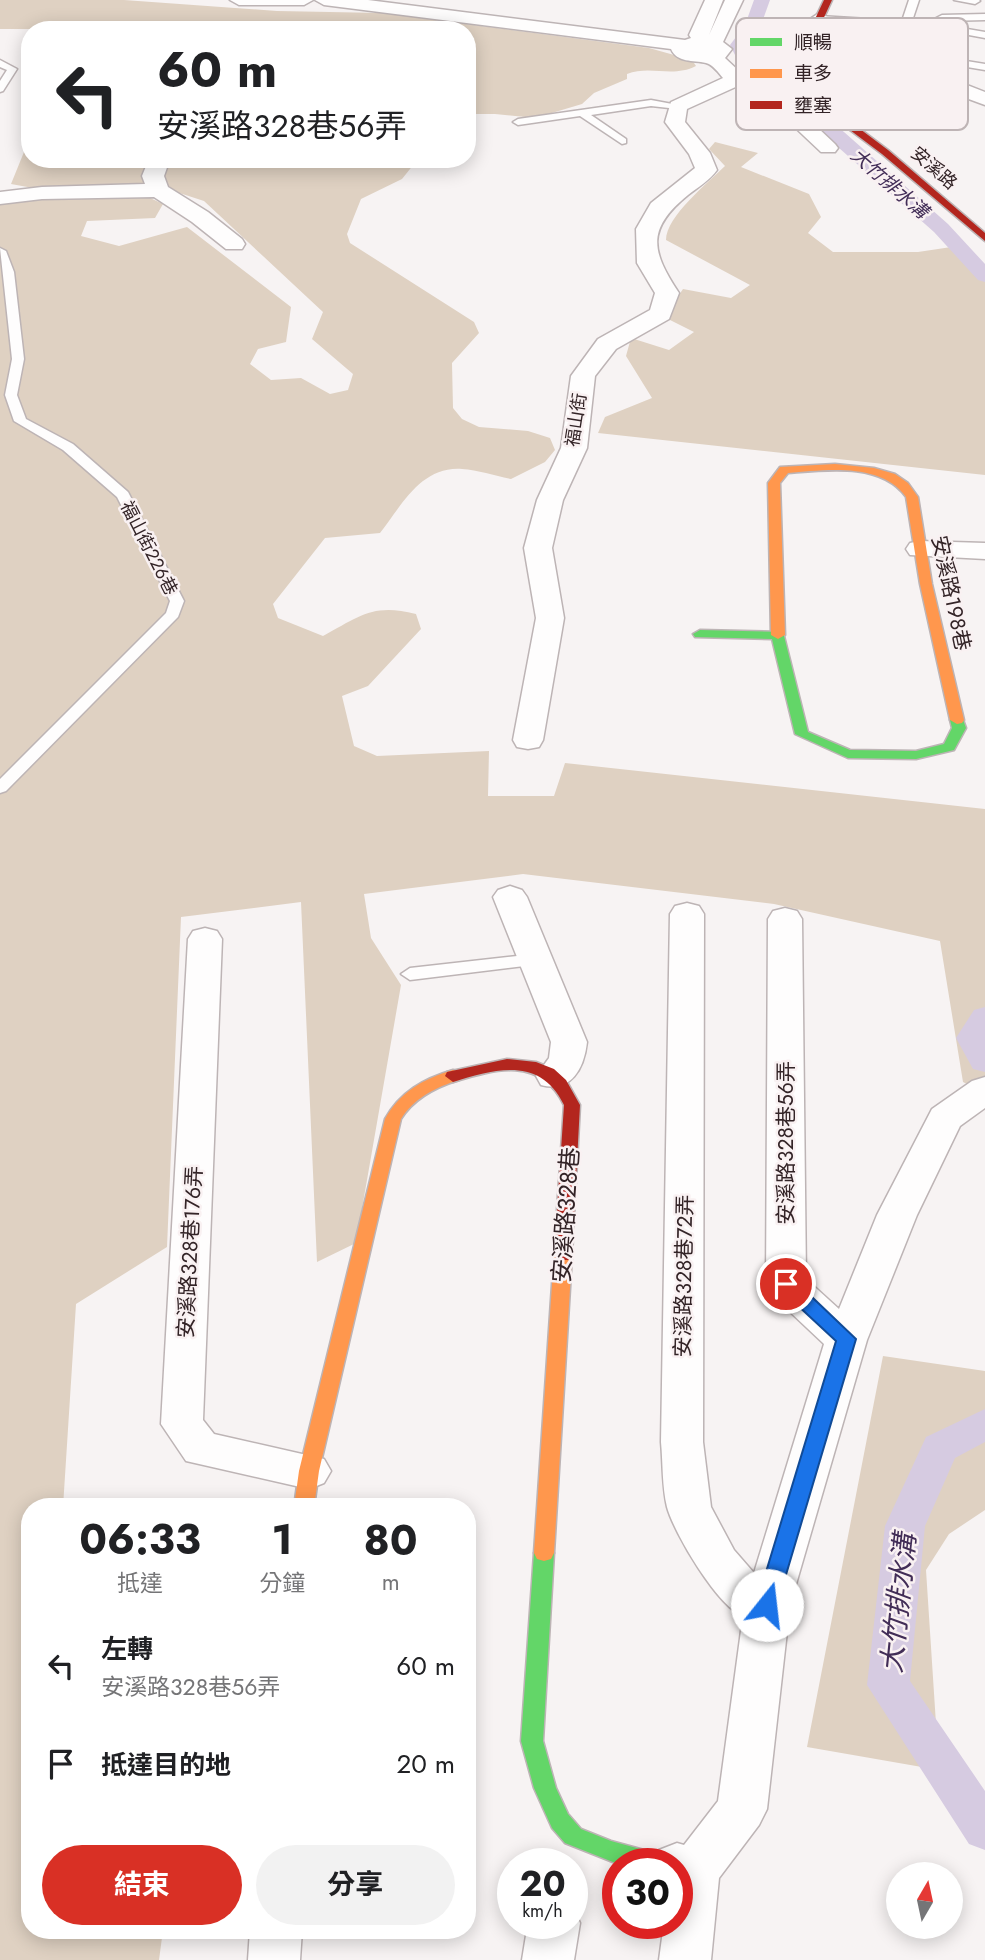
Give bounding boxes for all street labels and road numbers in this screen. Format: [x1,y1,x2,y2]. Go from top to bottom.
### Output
street label: 安溪路 [905,140,963,196]
street label: 福山街 [559,391,593,449]
street label: 福山街226巷 [114,496,184,600]
street label: 安溪路198巷 [924,533,978,653]
street label: 安溪路328巷56弄 [771,1061,801,1225]
street label: 安溪路328巷 [543,1146,588,1284]
street label: 安溪路328巷176弄 [171,1165,209,1339]
street label: 安溪路328巷72弄 [668,1194,700,1358]

